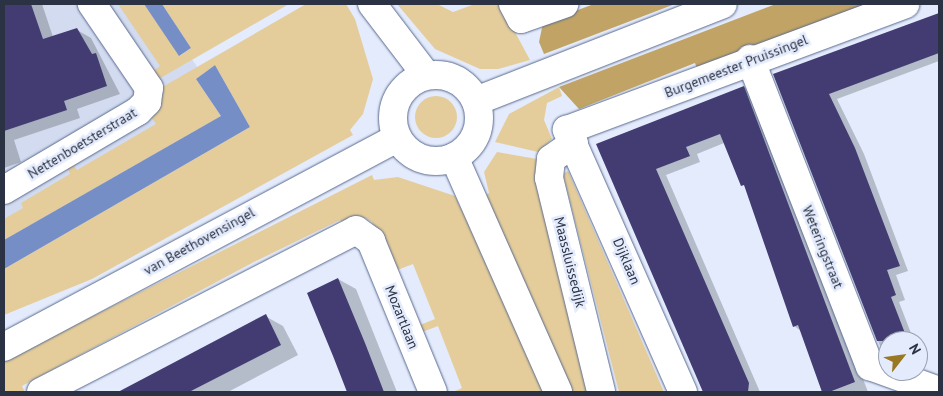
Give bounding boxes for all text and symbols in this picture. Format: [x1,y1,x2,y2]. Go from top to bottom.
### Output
street label: Burgemeester Pruissingel [662,31,810,101]
street label: Nettenboetsterstraat [25,104,139,182]
street label: van Beethovensingel [141,203,257,279]
street label: Weteringstraat [799,203,847,291]
street label: Maassluissedijk [551,215,589,309]
street label: Dijklaan [610,235,644,287]
street label: Mozartlaan [382,283,422,351]
north arrow [878,331,928,381]
text: N [905,341,925,357]

